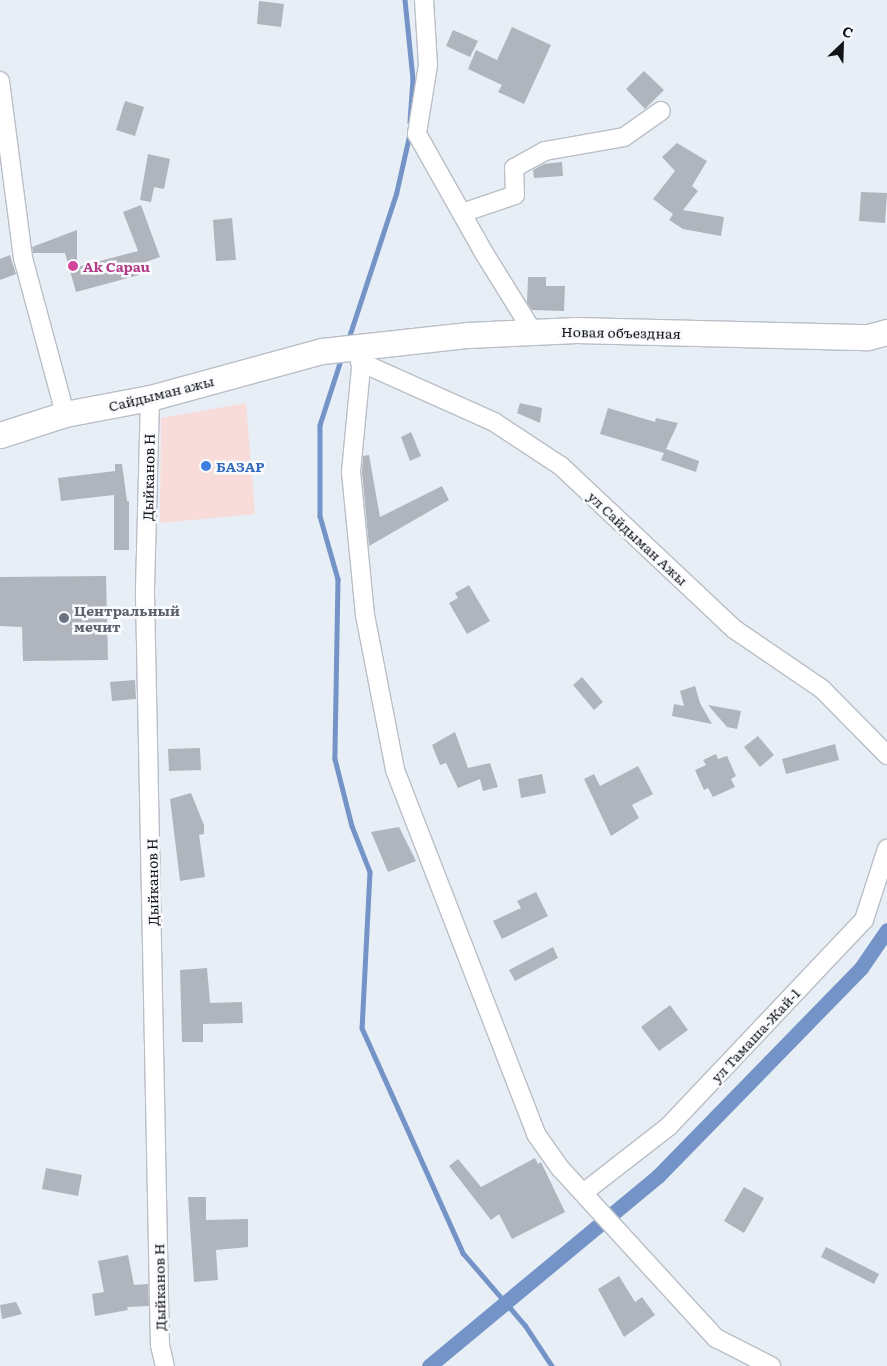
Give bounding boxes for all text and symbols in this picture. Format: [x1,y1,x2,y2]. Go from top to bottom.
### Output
north arrow [817,20,867,70]
text: С [839,20,857,42]
place label: Ak Capau [83,258,150,274]
marker: Ak Capau [67,260,79,272]
street label: Новая объездная [561,323,681,341]
street label: Сайдыман ажы [107,372,215,414]
street label: Дыйканов Н [139,433,157,521]
place label: БАЗАР [216,458,265,474]
marker: БАЗАР [200,460,212,472]
street label: ул Сайдыман Ажы [585,488,691,588]
place label: Центральный мечит [74,602,180,634]
marker: Центральный мечит [58,612,70,624]
street label: Дыйканов Н [143,838,161,926]
street label: ул Тамаша-Жай-1 [707,985,803,1085]
street label: Дыйканов Н [150,1243,168,1331]

